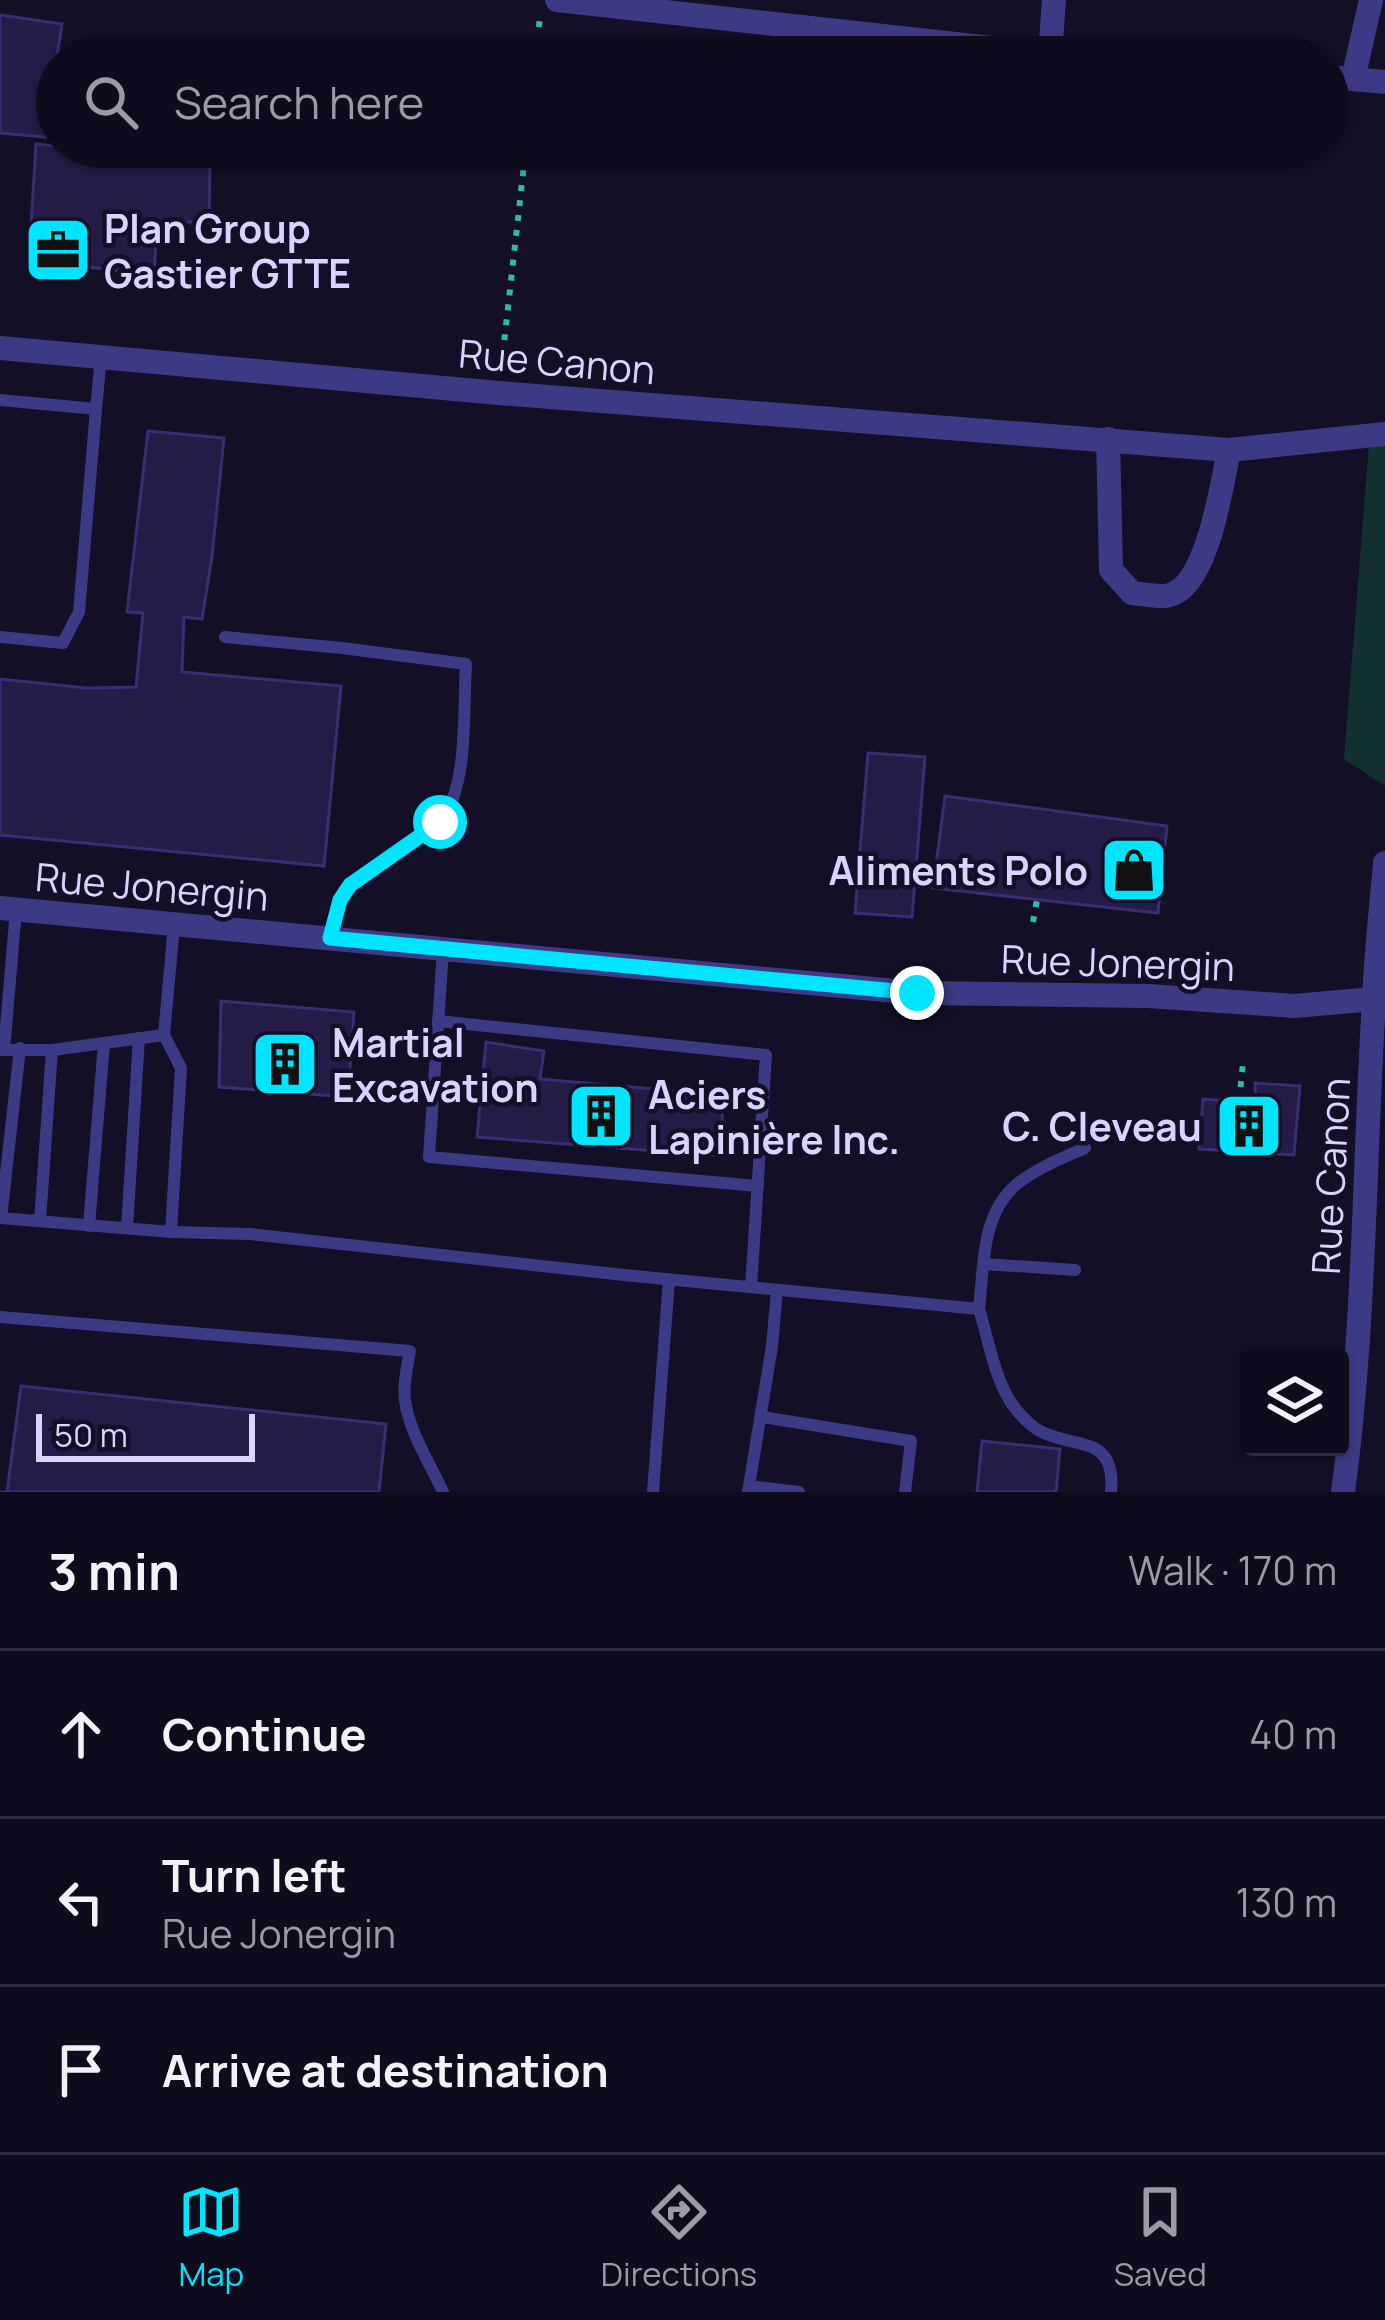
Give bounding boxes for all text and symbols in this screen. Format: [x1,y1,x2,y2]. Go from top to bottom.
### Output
search box [36,36,1349,168]
icon: search [78,69,144,135]
text: Search here [174,71,424,133]
place label: Plan Group Gastier GTTE [104,201,351,300]
office icon: Plan Group Gastier GTTE [23,215,93,285]
street label: Rue Canon [456,326,658,396]
route start [413,795,467,849]
shop icon: Aliments Polo [1099,835,1169,905]
place label: Aliments Polo [828,843,1088,897]
street label: Rue Jonergin [33,849,271,923]
street label: Rue Jonergin [1000,931,1236,993]
route end [890,966,944,1020]
place label: Martial Excavation [332,1015,539,1114]
building icon: Martial Excavation [250,1029,320,1099]
place label: Aciers Lapinière Inc. [648,1067,900,1166]
street label: Rue Canon [1298,1076,1362,1276]
building icon: Aciers Lapinière Inc. [566,1081,636,1151]
building icon: C. Cleveau [1214,1091,1284,1161]
place label: C. Cleveau [1002,1099,1202,1153]
map controls [1241,1348,1349,1456]
button: layers [1241,1348,1349,1456]
scale bar [36,1408,255,1461]
text: 50 m [54,1412,128,1457]
text: 3 min [48,1536,180,1605]
text: Walk · 170 m [1128,1543,1337,1597]
icon: ahead [48,1701,114,1767]
text: Continue [162,1703,367,1765]
text: 40 m [1249,1707,1337,1761]
text: Turn left [162,1844,347,1906]
icon: left [48,1869,114,1935]
text: 130 m [1236,1875,1337,1929]
text: Rue Jonergin [162,1906,396,1960]
icon: arrive [48,2037,114,2103]
text: Arrive at destination [162,2039,609,2101]
tab: Map [178,2179,244,2296]
tab: Directions [601,2179,757,2296]
tab: Saved [1114,2179,1207,2296]

